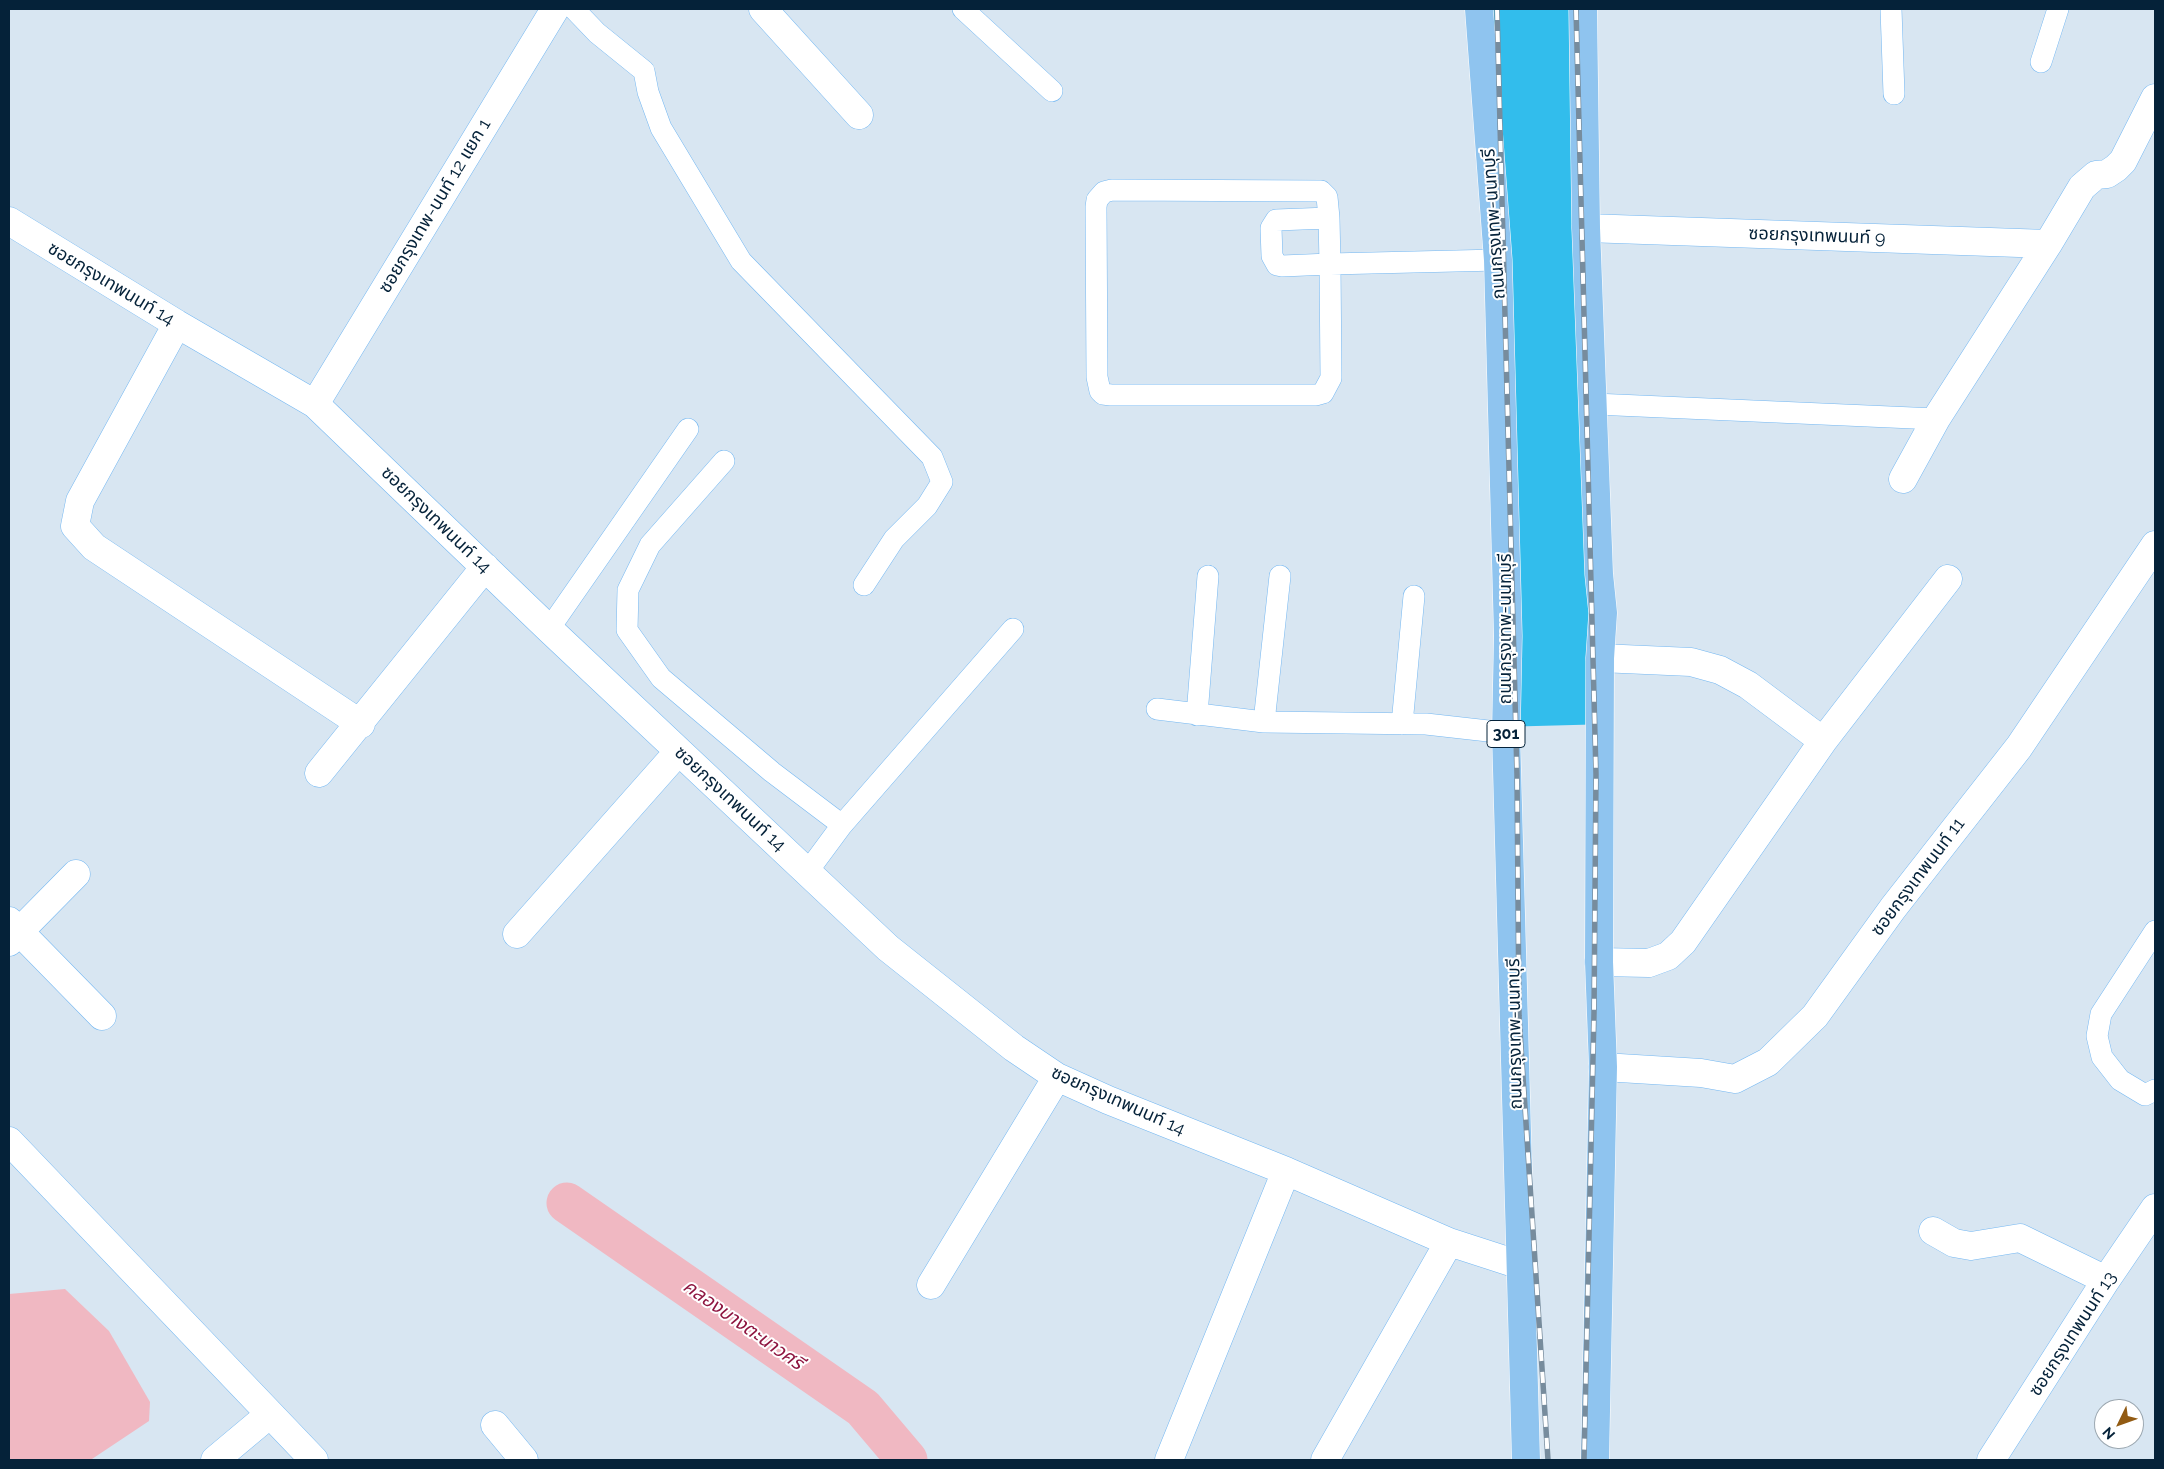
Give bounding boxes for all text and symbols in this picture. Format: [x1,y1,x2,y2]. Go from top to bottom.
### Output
street label: ซอยกรุงเทพ-นนท์ 12 แยก 1 [374,115,496,297]
street label: ถนนกรุงเทพ-นนทบุรี [1478,148,1510,300]
street label: ซอยกรุงเทพนนท์ 9 [1748,223,1886,249]
street label: ซอยกรุงเทพนนท์ 14 [44,238,178,330]
street label: ซอยกรุงเทพนนท์ 14 [377,462,495,578]
street label: ถนนกรุงเทพ-นนทบุรี [1495,553,1517,705]
road number: 301 [1487,721,1525,748]
street label: ซอยกรุงเทพนนท์ 14 [670,742,790,856]
street label: ซอยกรุงเทพนนท์ 11 [1867,814,1969,940]
street label: ถนนกรุงเทพ-นนทบุรี [1503,958,1527,1110]
street label: ซอยกรุงเทพนนท์ 14 [1048,1062,1188,1140]
street label: ซอยกรุงเทพนนท์ 13 [2025,1268,2121,1400]
water label: คลองบางตะนาวศรี [679,1275,807,1375]
north arrow [2094,1399,2144,1449]
text: N [2099,1424,2118,1443]

